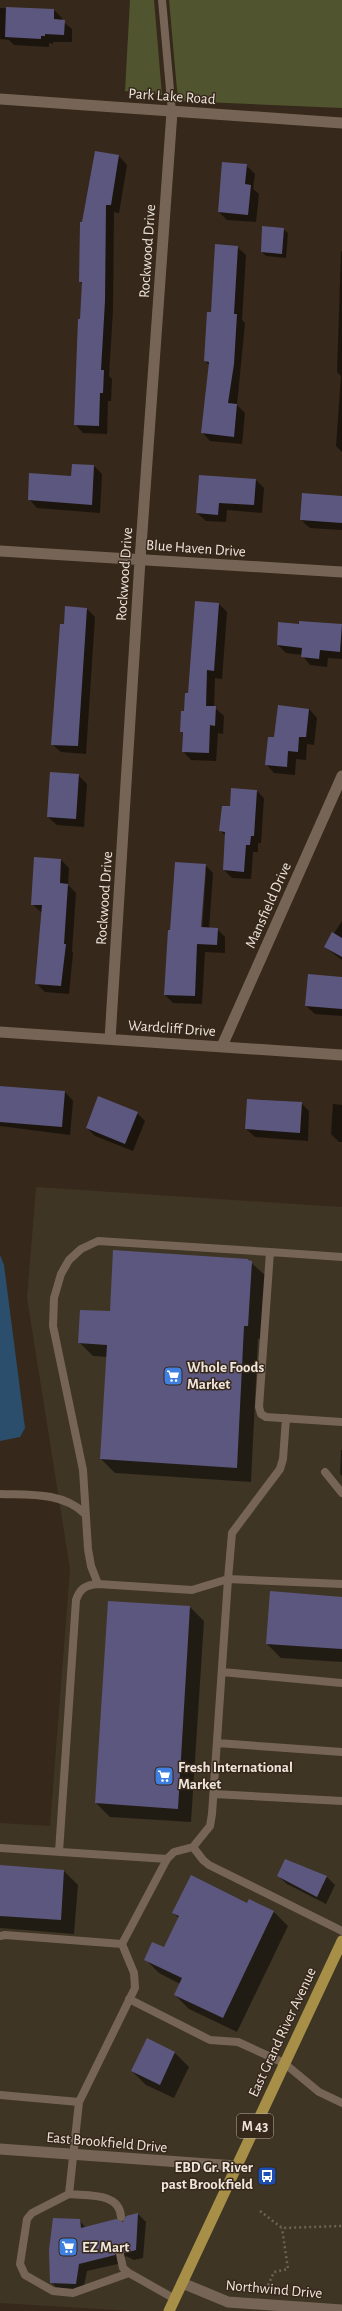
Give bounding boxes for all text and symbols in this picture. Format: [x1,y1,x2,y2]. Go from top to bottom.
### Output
street label: Park Lake Road [128,86,216,107]
street label: Rockwood Drive [137,204,158,298]
street label: Rockwood Drive [114,527,135,621]
street label: Blue Haven Drive [146,538,246,559]
street label: Rockwood Drive [94,851,115,945]
street label: Mansfield Drive [243,860,294,950]
street label: Wardcliff Drive [128,1018,216,1039]
place label: Whole Foods Market [187,1360,264,1392]
supermarket icon: Whole Foods Market [162,1365,184,1387]
place label: Fresh International Market [178,1760,293,1792]
supermarket icon: Fresh International Market [153,1765,175,1787]
street label: East Grand River Avenue [246,1965,319,2099]
road number: M 43 [237,2114,273,2138]
street label: East Brookfield Drive [46,2130,168,2155]
place label: EBD Gr. River past Brookfield [161,2160,254,2192]
bus stop icon: EBD Gr. River past Brookfield [256,2165,278,2187]
supermarket icon: EZ Mart [57,2236,79,2258]
place label: EZ Mart [82,2240,129,2255]
street label: Northwind Drive [225,2278,323,2301]

